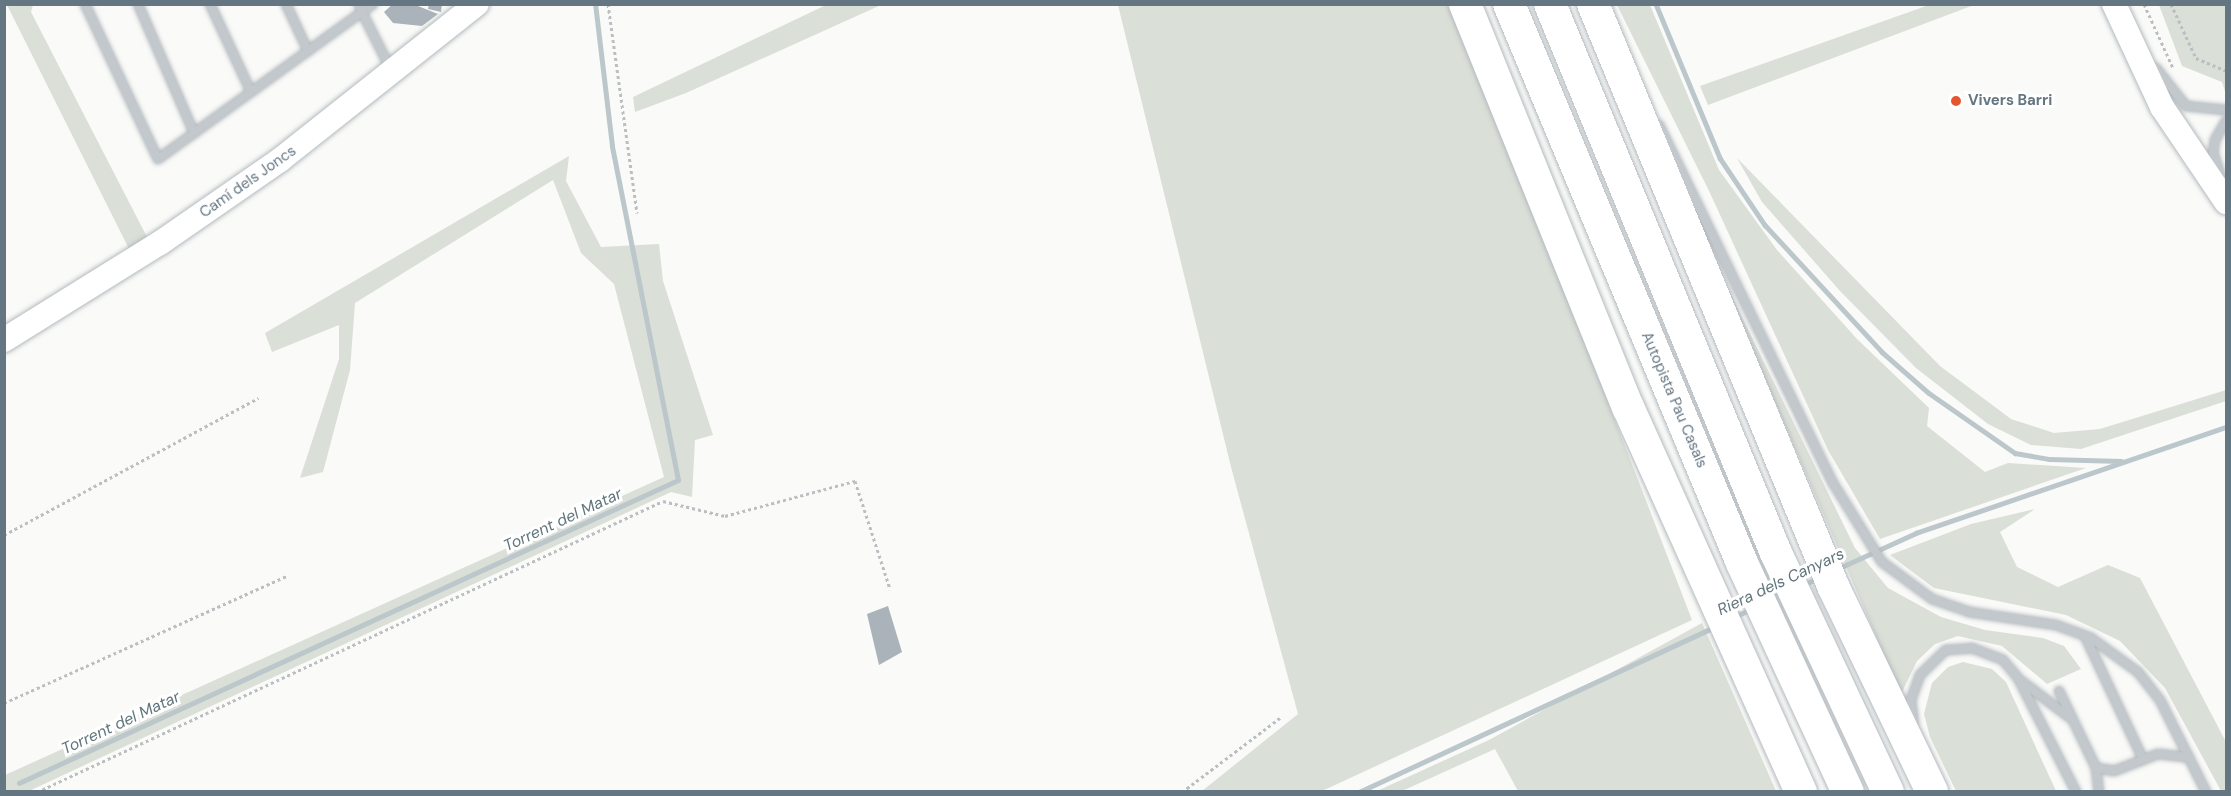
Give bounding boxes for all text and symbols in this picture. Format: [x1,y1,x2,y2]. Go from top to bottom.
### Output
place label: Vivers Barri [1968,92,2052,110]
marker: Vivers Barri [1949,94,1963,108]
street label: Camí dels Joncs [196,142,300,222]
street label: Autopista Pau Casals [1637,329,1711,471]
water label: Torrent del Matar [501,484,625,556]
water label: Riera dels Canyars [1715,544,1847,620]
water label: Torrent del Matar [59,687,183,759]

